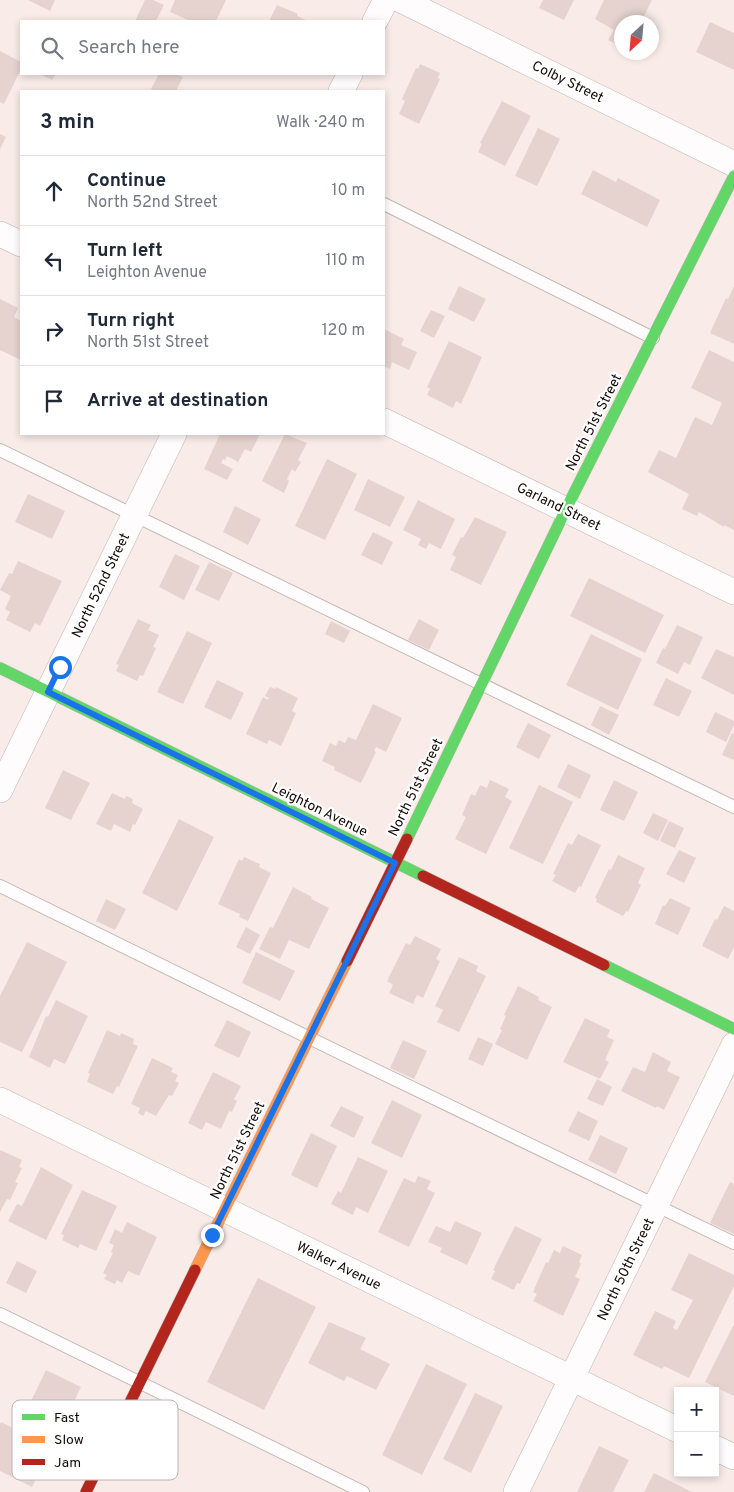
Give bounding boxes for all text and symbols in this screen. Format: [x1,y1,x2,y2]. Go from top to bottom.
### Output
north arrow [614,15,659,60]
search box [20,20,385,75]
icon: search [38,34,66,62]
text: Search here [78,36,180,60]
street label: Colby Street [529,58,606,107]
text: 3 min [40,109,95,136]
text: Walk · 240 m [276,113,365,133]
text: Continue [87,169,166,193]
icon: ahead [40,177,68,205]
text: 10 m [331,181,365,201]
text: North 52nd Street [87,193,218,213]
text: Turn left [87,239,163,263]
icon: left [40,247,68,275]
text: 110 m [325,251,365,271]
text: Leighton Avenue [87,263,207,283]
text: Turn right [87,309,175,333]
icon: right [40,317,68,345]
text: 120 m [322,321,365,341]
text: North 51st Street [87,333,209,353]
street label: North 51st Street [563,371,626,474]
icon: arrive [40,387,68,415]
text: Arrive at destination [87,389,268,413]
street label: Garland Street [513,480,603,535]
street label: North 52nd Street [69,530,134,641]
route start [49,656,72,679]
street label: North 51st Street [385,736,447,839]
street label: Leighton Avenue [269,780,370,841]
street label: North 51st Street [207,1099,269,1202]
street label: North 50th Street [594,1216,659,1324]
route end [201,1224,224,1247]
street label: Walker Avenue [293,1239,383,1294]
map controls [674,1387,719,1477]
button: + [674,1387,719,1432]
legend [12,1400,178,1480]
text: Fast [54,1410,80,1427]
text: Slow [54,1432,84,1449]
button: − [674,1432,719,1477]
text: Jam [54,1455,81,1472]

